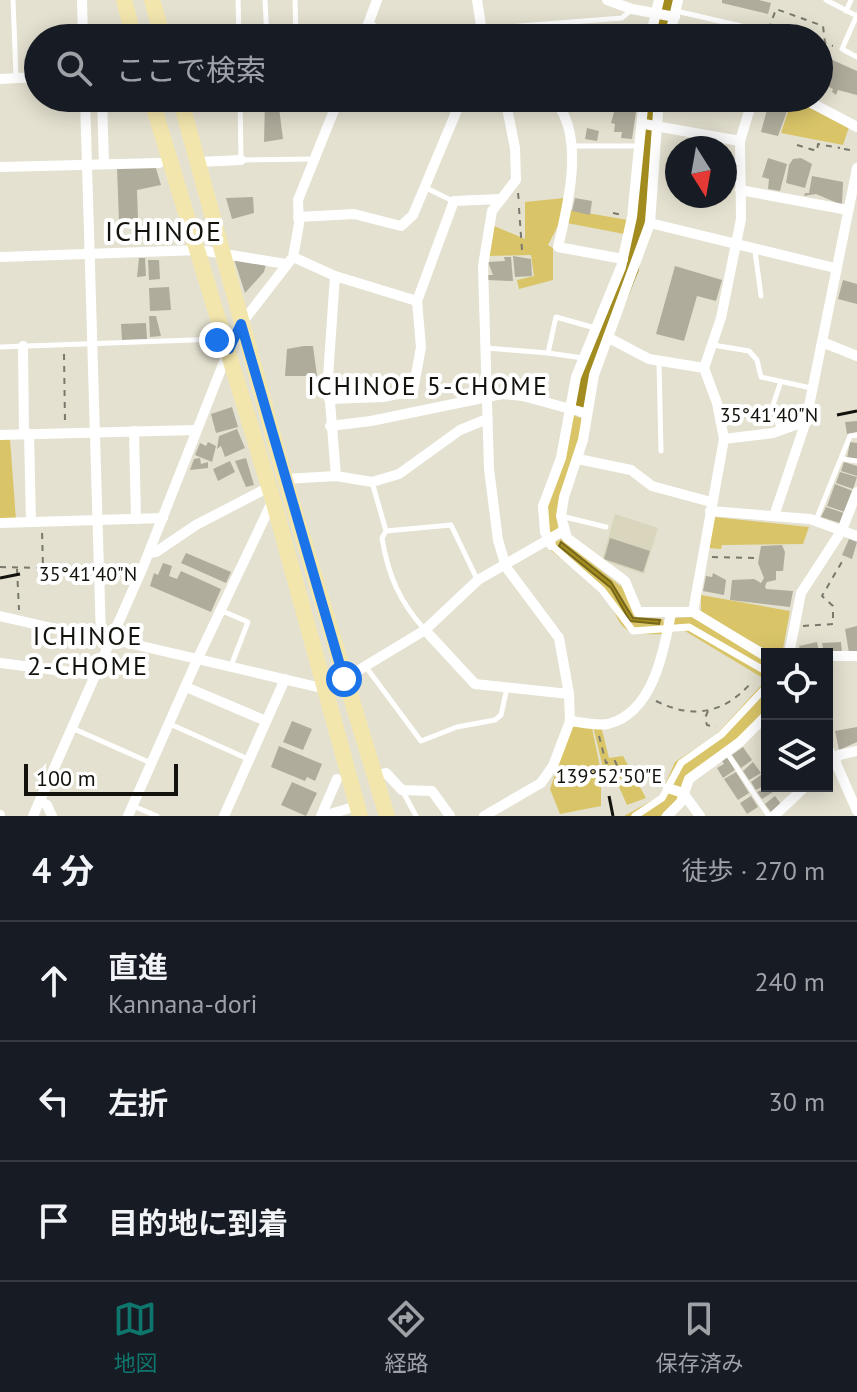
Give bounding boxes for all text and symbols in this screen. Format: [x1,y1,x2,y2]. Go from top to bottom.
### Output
search box [24,24,833,112]
icon: search [52,46,96,90]
text: ここで検索 [116,50,266,89]
north arrow [665,136,737,208]
district label: ICHINOE [105,212,223,249]
route end [199,322,235,358]
district label: ICHINOE 5-CHOME [307,369,549,402]
text: 35°41'40"N [720,402,818,428]
text: 35°41'40"N [39,561,137,587]
district label: ICHINOE 2-CHOME [27,619,149,682]
map controls [761,648,833,792]
button: locate [761,648,833,720]
route start [326,661,362,697]
button: layers [761,720,833,792]
scale bar [24,760,178,796]
text: 139°52'50"E [556,763,662,789]
text: 100 m [36,764,96,792]
text: 4 分 [32,848,94,892]
text: 徒歩 · 270 m [682,854,825,887]
text: 直進 [108,947,168,986]
icon: ahead [32,959,76,1003]
text: 240 m [754,965,825,998]
text: Kannana-dori [108,987,258,1020]
icon: left [32,1079,76,1123]
text: 左折 [108,1083,168,1122]
text: 30 m [769,1085,825,1118]
icon: arrive [32,1199,76,1243]
text: 目的地に到着 [108,1203,288,1242]
tab: 地図 [113,1297,158,1377]
tab: 経路 [384,1297,429,1377]
tab: 保存済み [655,1297,744,1377]

